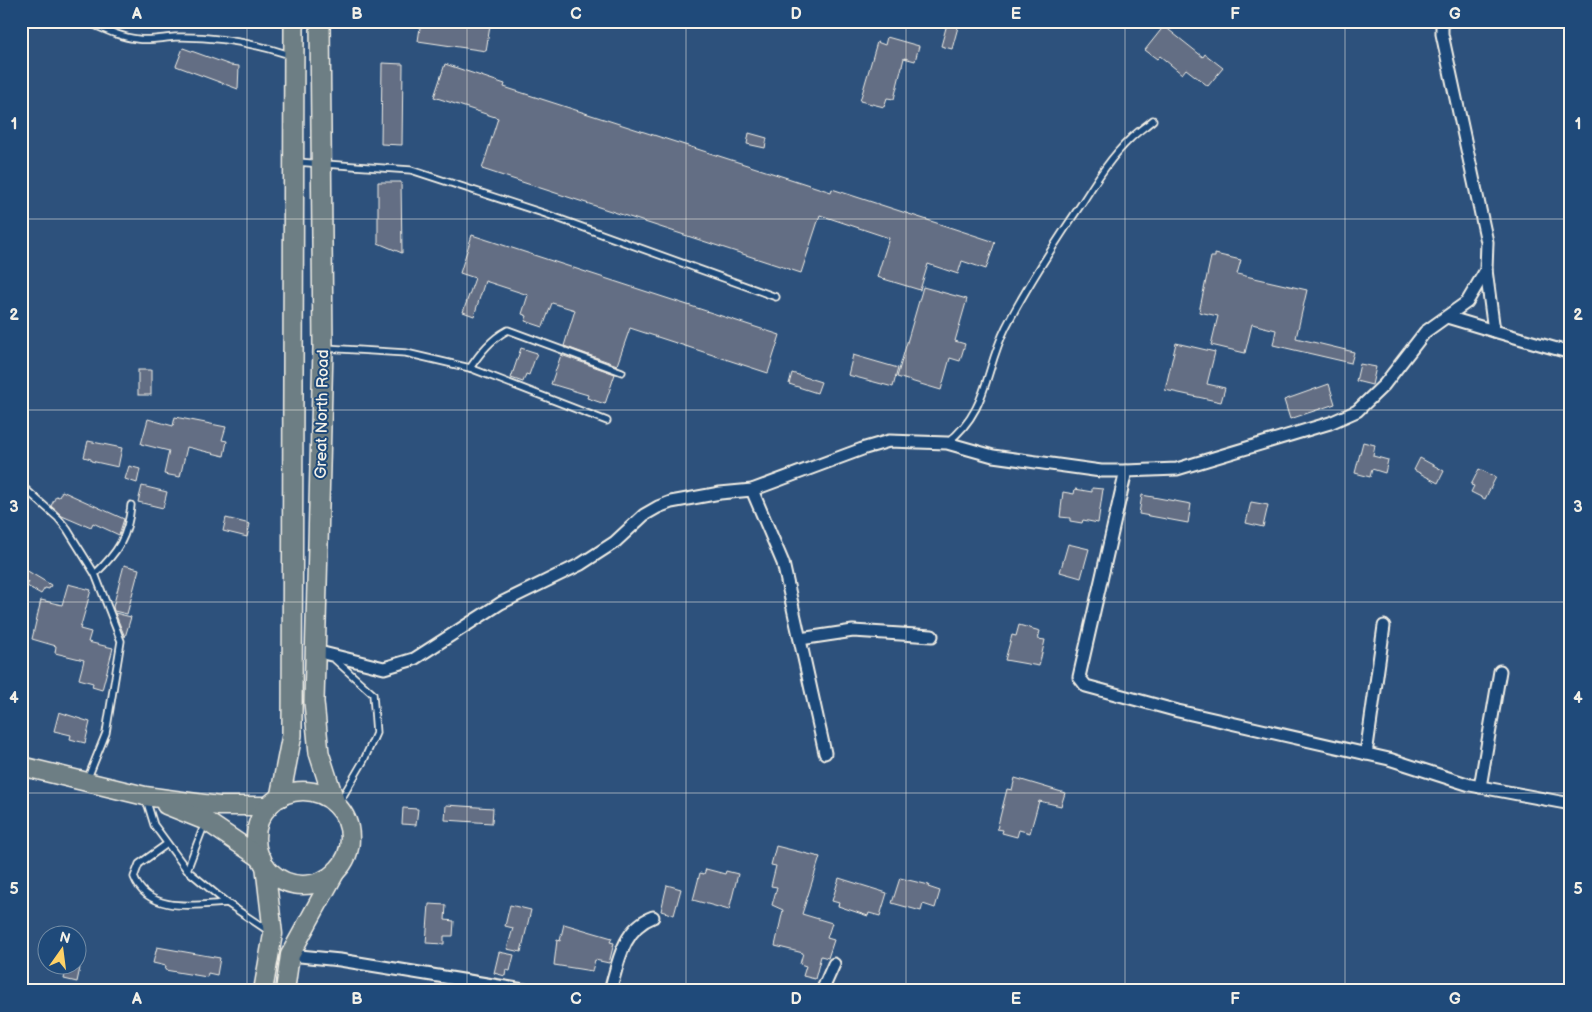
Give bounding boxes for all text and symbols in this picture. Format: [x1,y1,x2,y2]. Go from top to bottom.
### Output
text: A [131,5,142,24]
text: B [351,5,363,24]
text: C [570,5,582,24]
text: D [790,5,802,24]
text: E [1011,5,1021,24]
text: F [1230,5,1240,24]
text: G [1449,5,1461,24]
text: 1 [11,115,17,134]
text: 1 [1575,115,1581,134]
text: 2 [9,306,19,325]
text: 2 [1573,306,1583,325]
street label: Great North Road [312,349,333,479]
text: 3 [9,498,19,517]
text: 3 [1573,498,1583,517]
text: 4 [9,689,19,708]
text: 4 [1573,689,1583,708]
text: 5 [9,880,19,899]
text: 5 [1573,880,1583,899]
north arrow [38,924,88,974]
text: N [58,928,72,947]
text: A [131,990,142,1009]
text: B [351,990,363,1009]
text: C [570,990,582,1009]
text: D [790,990,802,1009]
text: E [1011,990,1021,1009]
text: F [1230,990,1240,1009]
text: G [1449,990,1461,1009]

